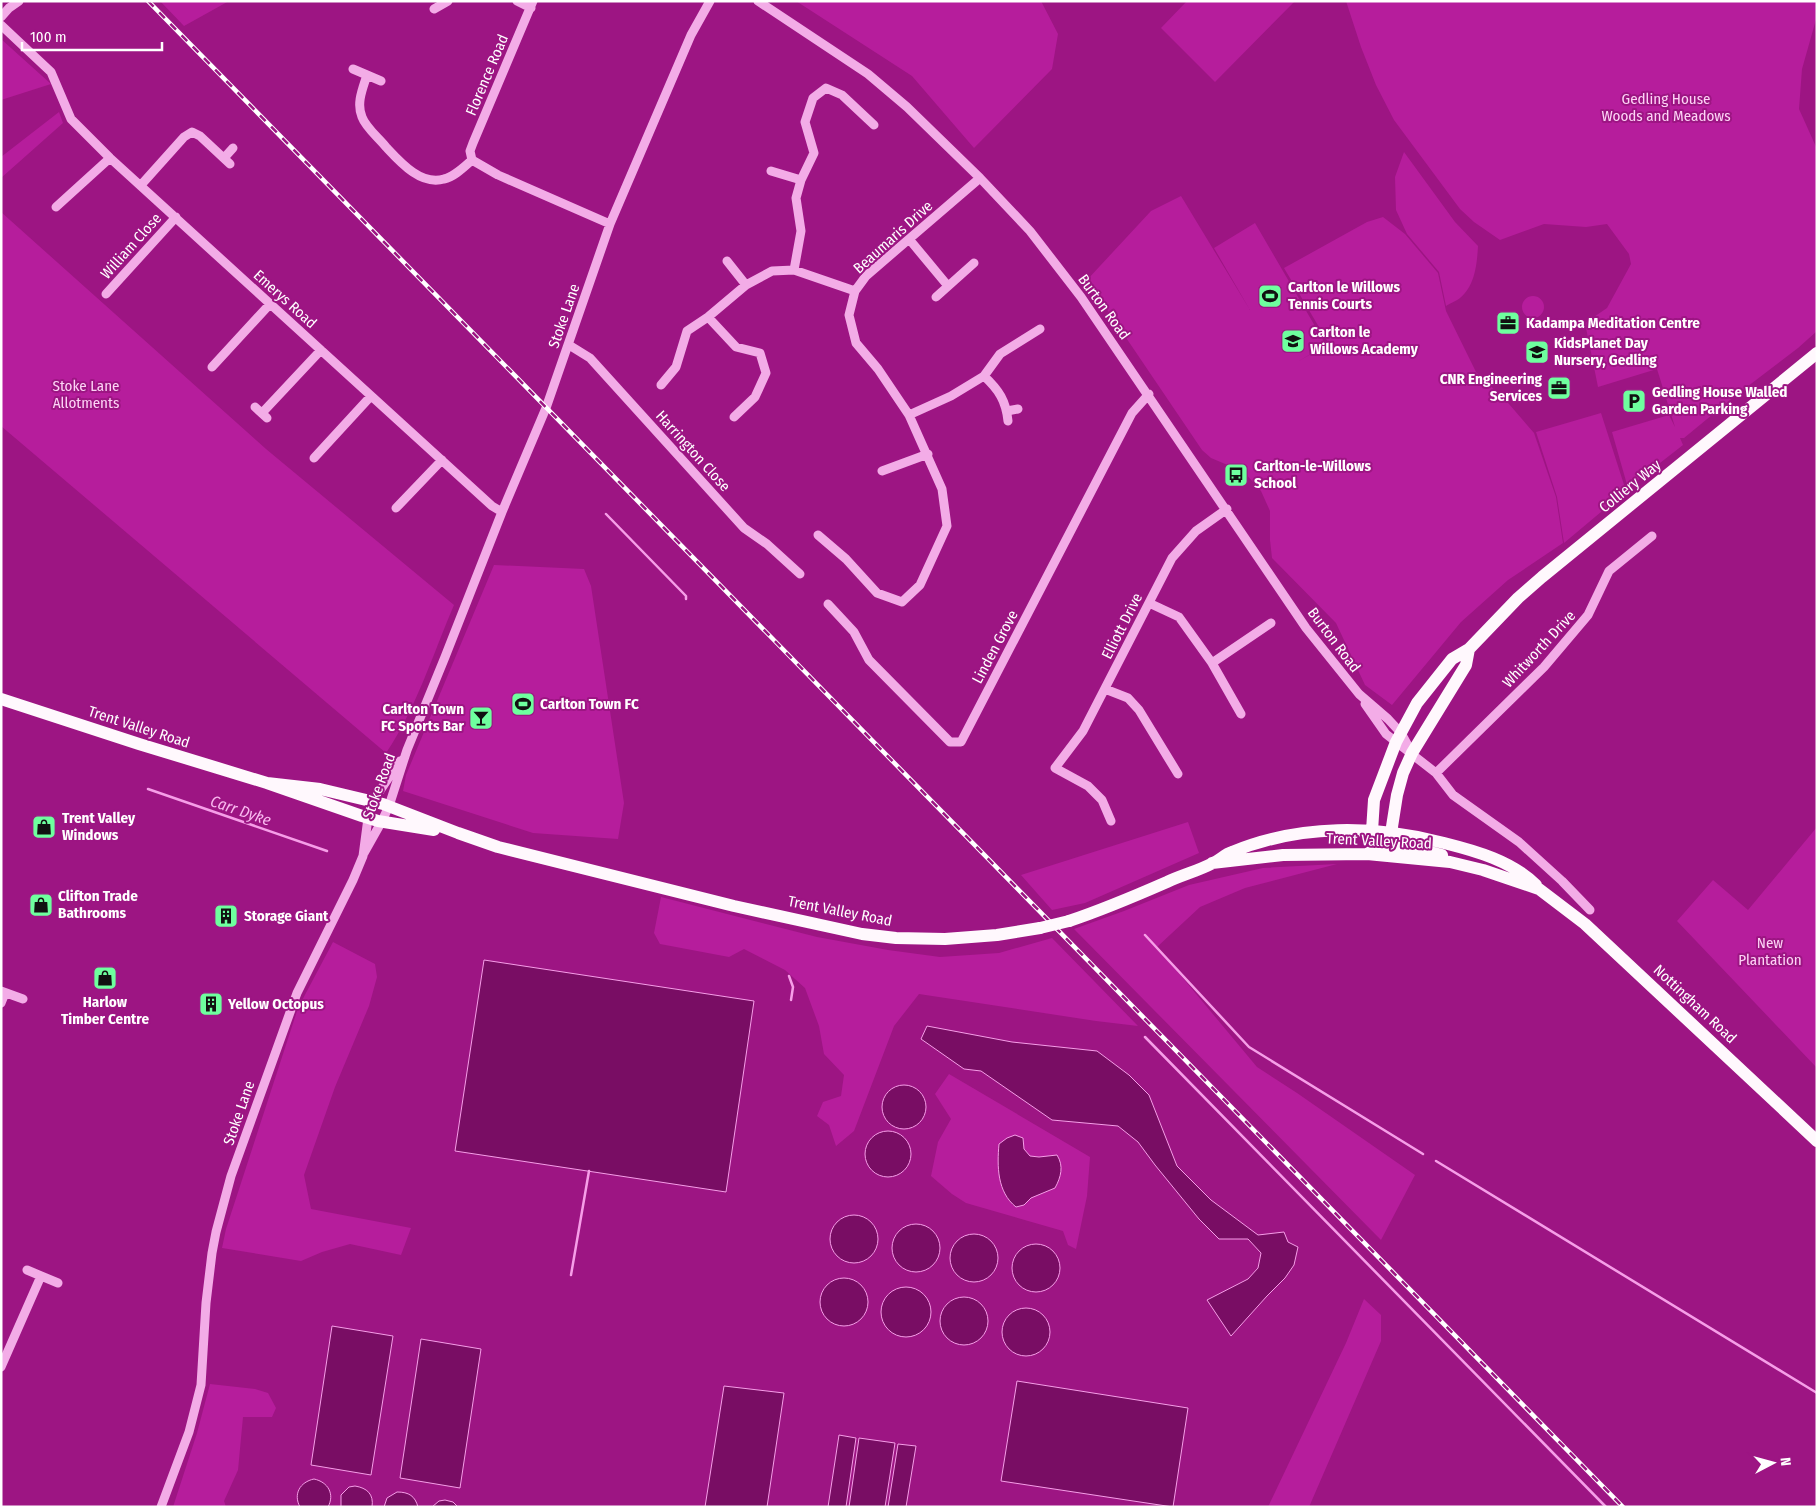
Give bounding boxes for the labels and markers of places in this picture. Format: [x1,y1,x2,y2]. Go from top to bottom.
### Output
place label: Carlton le Willows Tennis Courts [1288,278,1400,313]
sports icon: Carlton le Willows Tennis Courts [1257,283,1283,309]
office icon: Kadampa Meditation Centre [1495,310,1521,336]
place label: Kadampa Meditation Centre [1526,314,1700,332]
place label: Carlton le Willows Academy [1310,323,1419,358]
school or university icon: Carlton le Willows Academy [1280,328,1306,354]
place label: KidsPlanet Day Nursery, Gedling [1554,334,1657,369]
school or university icon: KidsPlanet Day Nursery, Gedling [1524,339,1550,365]
place label: CNR Engineering Services [1440,370,1543,405]
office icon: CNR Engineering Services [1546,375,1572,401]
place label: Gedling House Walled Garden Parking [1652,383,1788,418]
parking icon: Gedling House Walled Garden Parking [1621,388,1647,414]
place label: Carlton-le-Willows School [1254,457,1371,492]
bus stop icon: Carlton-le-Willows School [1223,462,1249,488]
sports icon: Carlton Town FC [510,691,536,717]
place label: Carlton Town FC [540,695,639,713]
place label: Carlton Town FC Sports Bar [381,700,465,735]
bar icon: Carlton Town FC Sports Bar [468,705,494,731]
place label: Trent Valley Windows [62,809,136,844]
shop icon: Trent Valley Windows [31,814,57,840]
place label: Clifton Trade Bathrooms [58,887,138,922]
shop icon: Clifton Trade Bathrooms [28,892,54,918]
building icon: Storage Giant [213,903,239,929]
place label: Storage Giant [244,907,329,925]
shop icon: Harlow Timber Centre [92,965,118,991]
building icon: Yellow Octopus [198,991,224,1017]
place label: Harlow Timber Centre [61,993,149,1028]
place label: Yellow Octopus [227,995,324,1013]

